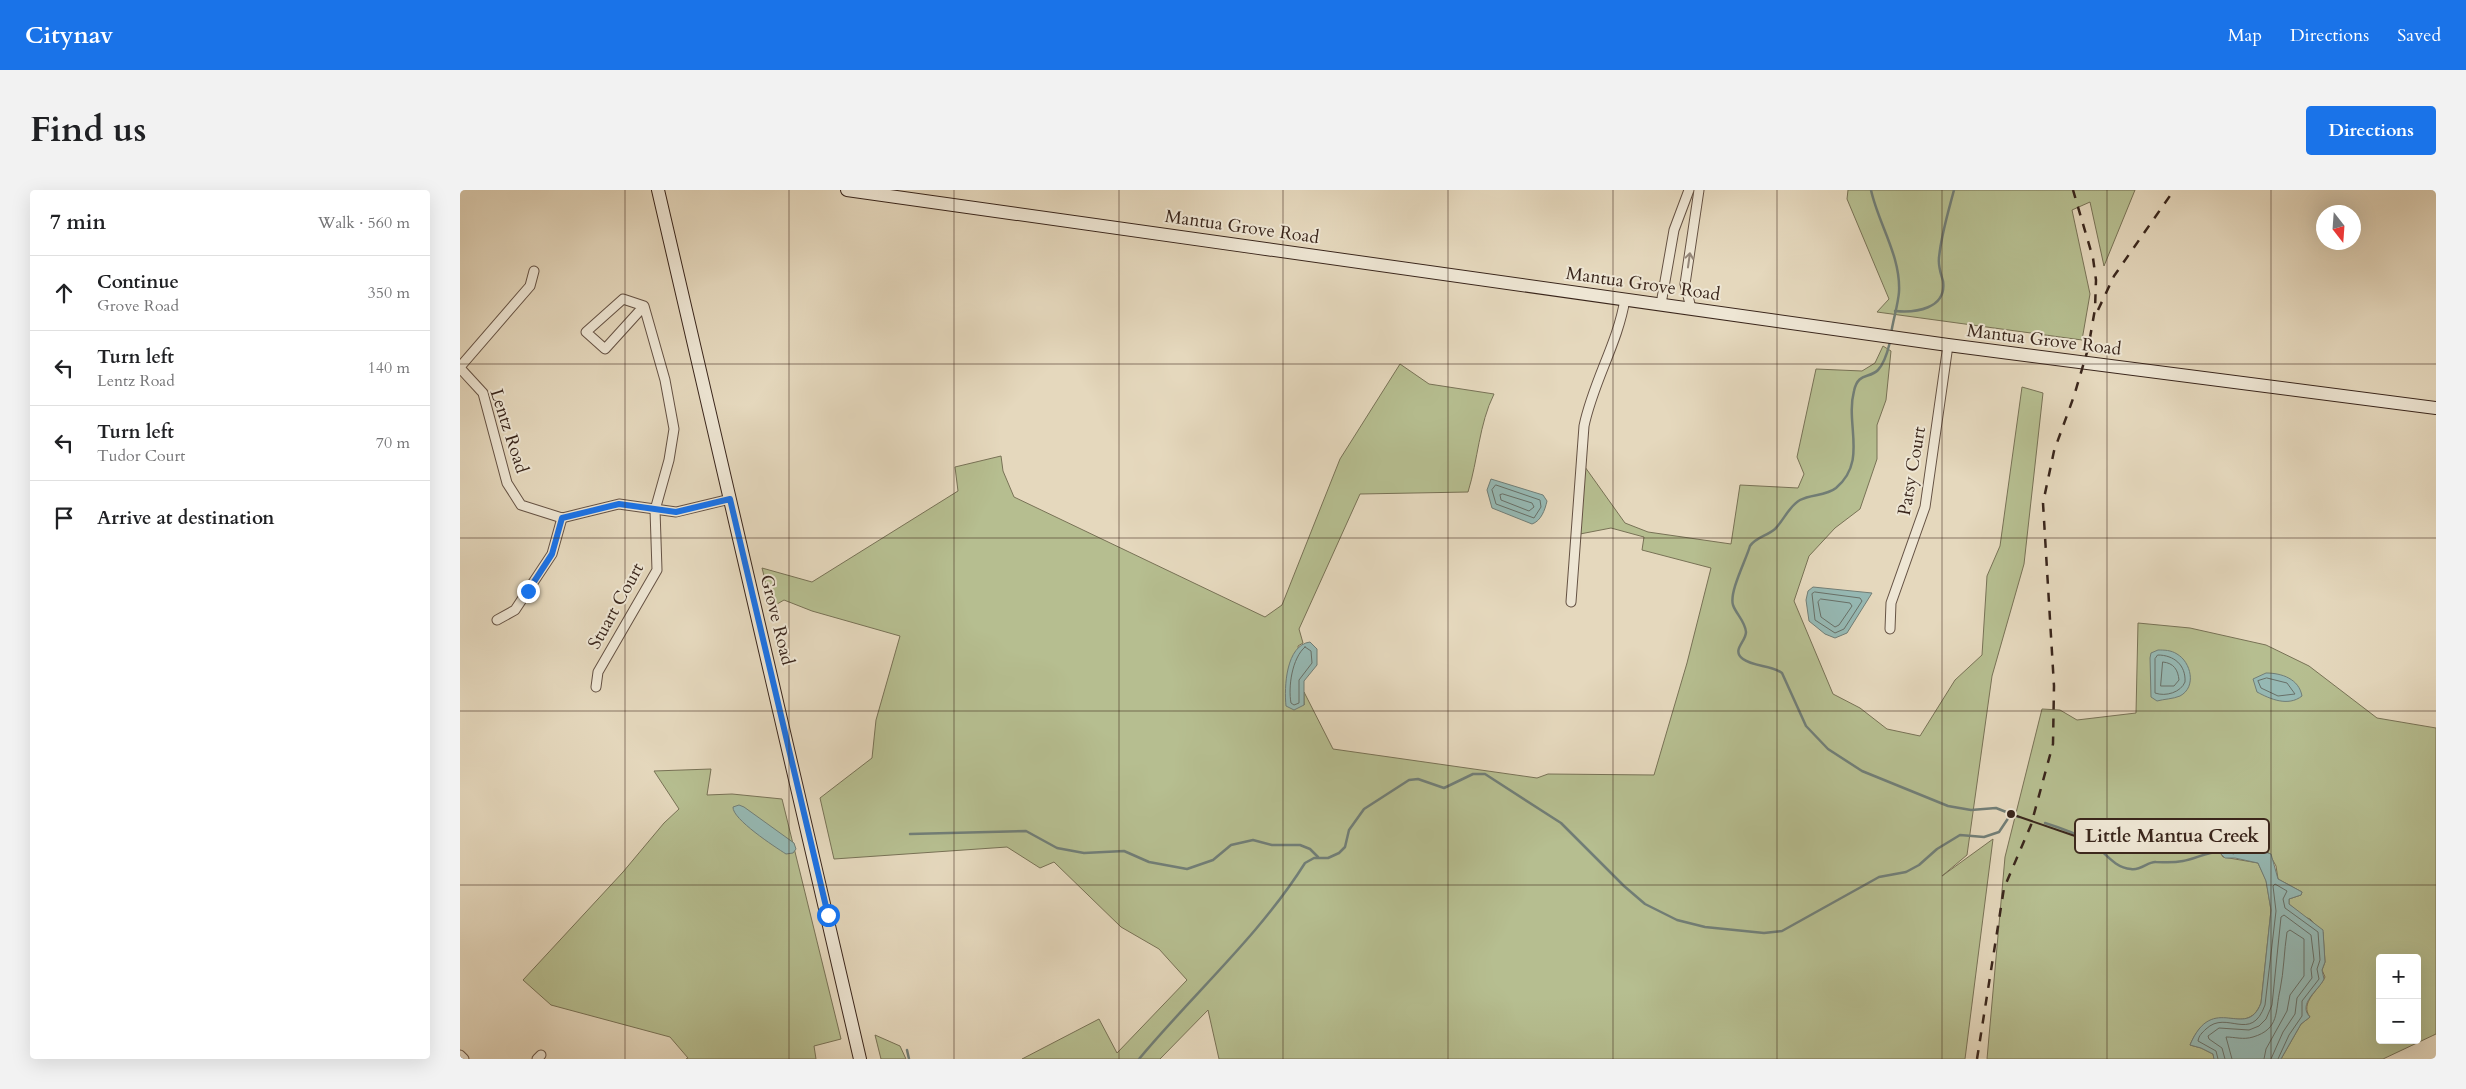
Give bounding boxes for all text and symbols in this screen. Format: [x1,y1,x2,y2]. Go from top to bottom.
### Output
text: Citynav [25,19,113,52]
text: Map [2228,23,2262,48]
text: Directions [2290,23,2369,48]
text: Saved [2397,23,2441,48]
text: Find us [30,106,146,154]
button: Directions [2306,106,2436,155]
street label: Mantua Grove Road [1163,204,1321,250]
north arrow [2316,205,2361,250]
text: 7 min [50,208,106,237]
text: Walk · 560 m [318,212,410,234]
one-way arrow [1684,252,1694,268]
street label: Mantua Grove Road [1564,261,1722,307]
text: Continue [97,269,179,295]
icon: ahead [50,279,78,307]
text: 350 m [368,282,410,304]
text: Grove Road [97,295,179,317]
street label: Mantua Grove Road [1965,318,2123,362]
text: Turn left [97,344,174,370]
icon: left [50,354,78,382]
text: 140 m [368,357,410,379]
text: Lentz Road [97,370,175,392]
street label: Lentz Road [484,386,535,477]
text: Turn left [97,419,174,445]
street label: Patsy Court [1892,424,1932,518]
icon: left [50,429,78,457]
text: 70 m [376,432,410,454]
text: Tudor Court [97,445,185,467]
icon: arrive [50,504,78,532]
text: Arrive at destination [97,505,274,531]
street label: Stuart Court [582,558,650,654]
street label: Grove Road [754,572,800,668]
route end [517,580,540,603]
callout: Little Mantua Creek [2075,819,2269,853]
text: Little Mantua Creek [2085,823,2259,849]
route start [817,904,840,927]
map controls [2376,954,2421,1044]
button: + [2376,954,2421,999]
button: − [2376,999,2421,1044]

